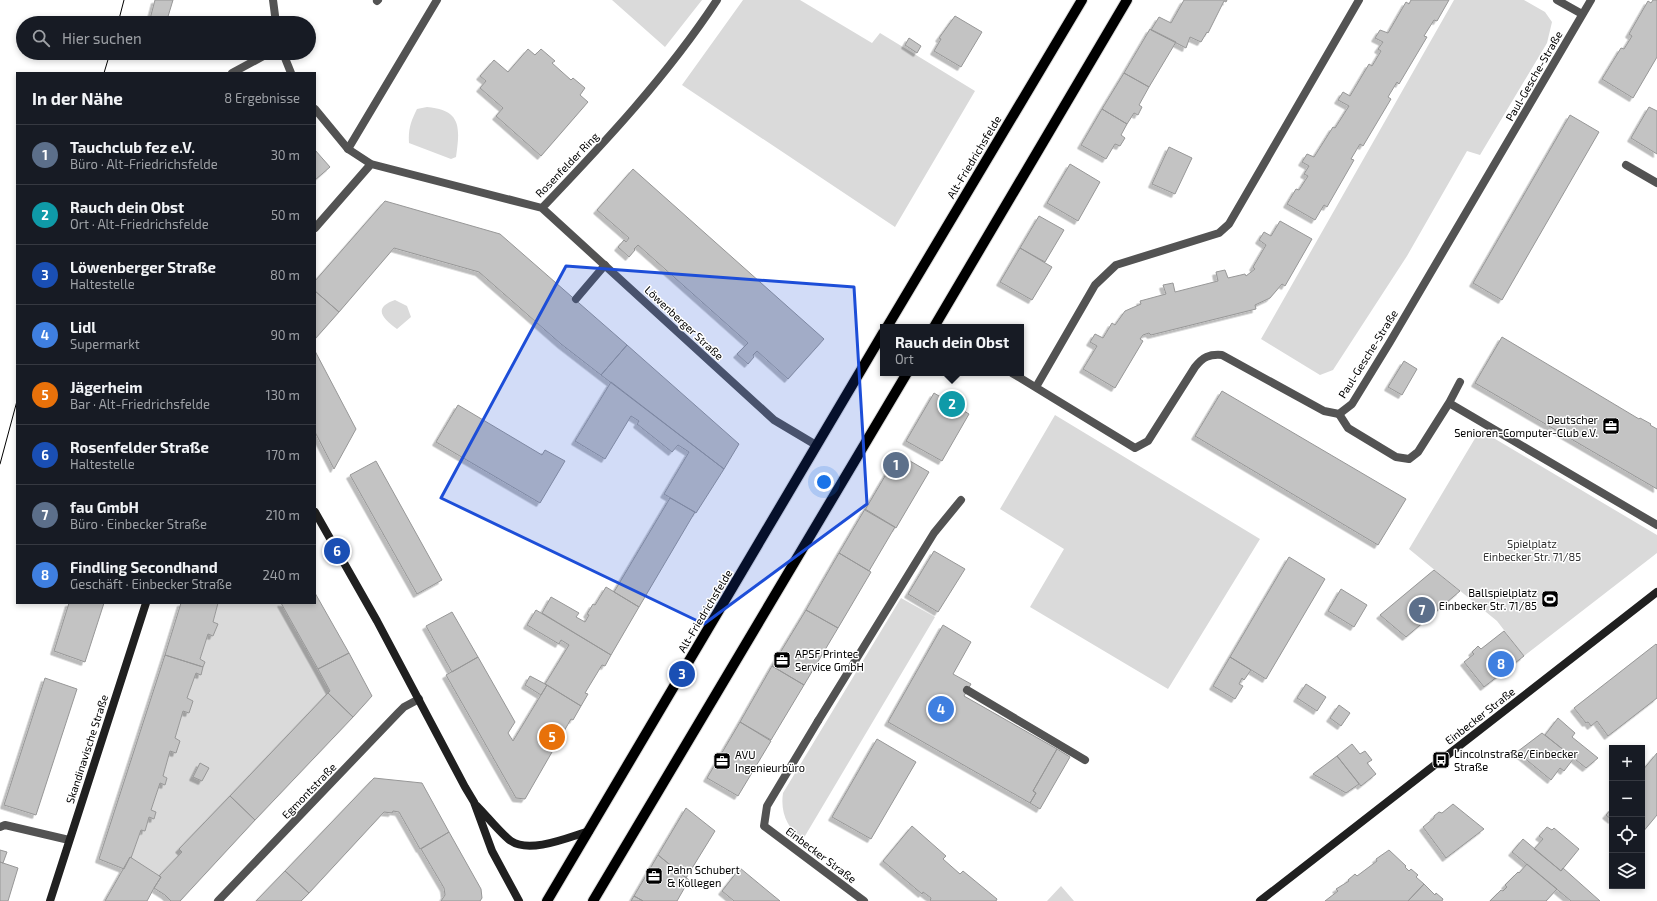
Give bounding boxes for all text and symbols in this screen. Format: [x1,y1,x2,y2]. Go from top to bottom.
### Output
search box [16,16,316,60]
icon: search [30,27,52,49]
street label: Paul-Gesche-Straße [1503,28,1565,123]
text: Hier suchen [62,29,142,47]
text: In der Nähe [32,88,123,108]
text: 8 Ergebnisse [224,90,300,106]
street label: Alt-Friedrichsfelde [944,113,1003,200]
street label: Rosenfelder Ring [532,130,601,200]
text: Tauchclub fez e.V. [70,138,195,156]
text: 1 [42,147,48,163]
text: 30 m [271,147,300,163]
text: Büro · Alt-Friedrichsfelde [70,156,218,172]
text: Rauch dein Obst [70,198,184,216]
text: 2 [41,207,49,223]
text: 50 m [271,207,300,223]
text: Ort · Alt-Friedrichsfelde [70,216,209,232]
text: Löwenberger Straße [70,258,216,276]
text: 3 [41,267,49,283]
text: 80 m [270,267,300,283]
text: Haltestelle [70,276,135,292]
street label: Löwenberger Straße [642,283,726,362]
street label: Paul-Gesche-Straße [1335,307,1400,400]
text: Lidl [70,318,96,336]
popup [880,324,1024,376]
text: 4 [41,327,49,343]
text: 90 m [270,327,300,343]
text: Rauch dein Obst [895,333,1009,351]
text: Supermarkt [70,336,140,352]
text: Ort [895,351,914,367]
text: Jägerheim [70,378,142,396]
text: 5 [41,387,49,403]
text: 130 m [265,387,300,403]
pin: 2 [939,389,965,419]
text: Bar · Alt-Friedrichsfelde [70,396,210,412]
place label: Deutscher Senioren-Computer-Club e.V. [1454,413,1599,439]
office icon: Deutscher Senioren-Computer-Club e.V. [1601,416,1621,436]
text: Rosenfelder Straße [70,438,209,456]
text: 6 [41,447,49,463]
text: 170 m [266,447,300,463]
pin: 1 [883,450,909,480]
text: Haltestelle [70,456,135,472]
your location [814,472,834,492]
text: fau GmbH [70,498,139,516]
text: 7 [42,507,48,523]
text: 210 m [265,507,300,523]
text: Büro · Einbecker Straße [70,516,207,532]
pin: 6 [324,536,350,566]
park label: Spielplatz Einbecker Str. 71/85 [1483,537,1581,563]
text: Findling Secondhand [70,558,218,576]
text: 8 [41,567,49,583]
text: 240 m [263,567,300,583]
street label: Alt-Friedrichsfelde [675,567,734,654]
text: Geschäft · Einbecker Straße [70,576,232,592]
place label: Ballspielplatz Einbecker Str. 71/85 [1439,586,1537,612]
sports icon: Ballspielplatz Einbecker Str. 71/85 [1540,589,1560,609]
pin: 7 [1409,595,1435,625]
place label: APSF Printec Service GmbH [795,647,864,673]
pin: 8 [1488,649,1514,679]
office icon: APSF Printec Service GmbH [772,650,792,670]
pin: 3 [669,659,695,689]
street label: Einbecker Straße [1442,684,1517,747]
street label: Skandinavische Straße [63,693,110,805]
pin: 4 [928,694,954,724]
pin: 5 [539,722,565,752]
map controls [1609,745,1645,889]
button: + [1609,745,1645,781]
place label: Lincolnstraße/Einbecker Straße [1454,747,1578,773]
place label: AVU Ingenieurbüro [735,748,805,774]
bus stop icon: Lincolnstraße/Einbecker Straße [1431,750,1451,770]
office icon: AVU Ingenieurbüro [712,751,732,771]
street label: Egmontstraße [279,760,338,821]
button: − [1609,781,1645,817]
button: locate [1609,817,1645,853]
street label: Einbecker Straße [783,824,859,885]
button: layers [1609,853,1645,889]
place label: Pahn Schubert & Kollegen [667,863,740,889]
office icon: Pahn Schubert & Kollegen [644,866,664,886]

